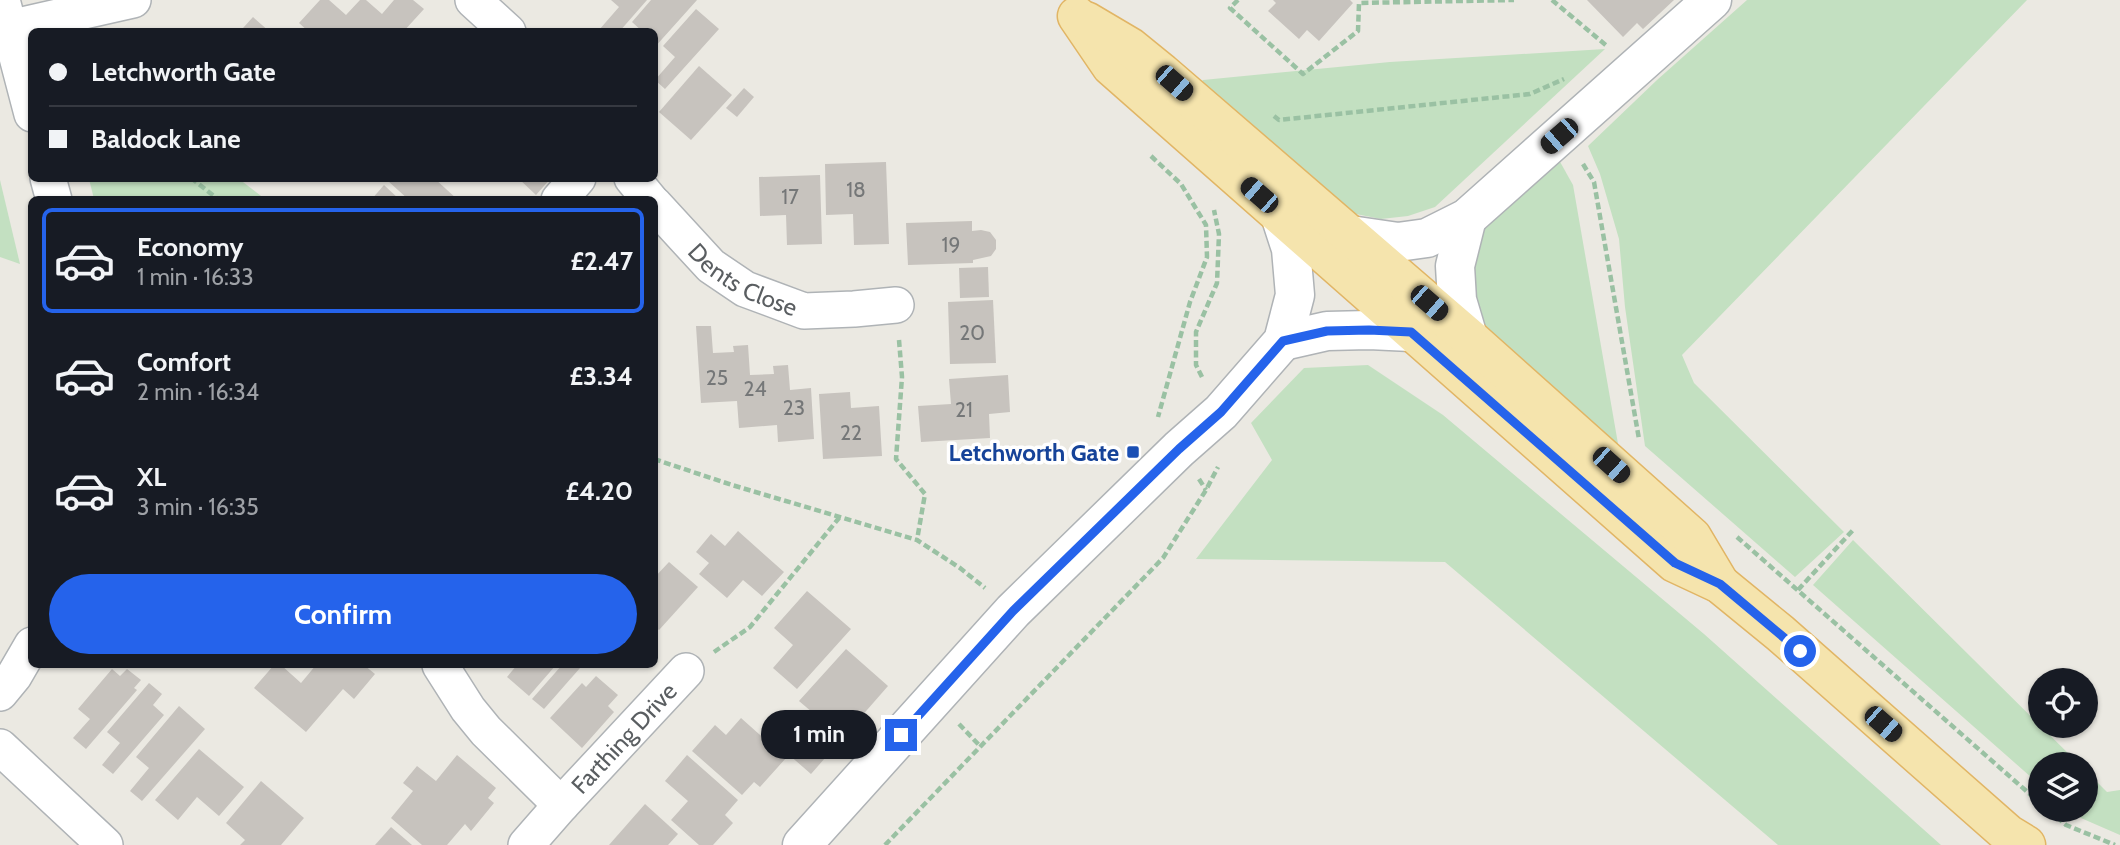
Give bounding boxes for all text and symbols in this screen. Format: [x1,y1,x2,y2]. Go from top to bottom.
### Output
text: Letchworth Gate [91,56,276,88]
car [1152,61,1197,105]
car [1537,114,1582,158]
text: Baldock Lane [91,123,241,155]
car [1237,173,1282,217]
house number: 18 [846,177,866,202]
house number: 17 [781,184,799,209]
icon: car [53,229,116,292]
text: Economy [137,231,243,263]
house number: 19 [942,232,960,257]
street label: Dents Close [683,237,801,322]
text: £2.47 [571,245,633,277]
text: 1 min · 16:33 [137,263,254,291]
car [1407,281,1452,325]
house number: 20 [959,320,985,345]
icon: car [53,344,116,407]
text: Comfort [137,346,231,378]
text: £3.34 [570,360,633,392]
house number: 25 [706,365,728,390]
house number: 24 [743,376,767,401]
text: 2 min · 16:34 [137,378,259,406]
house number: 23 [783,395,805,420]
house number: 21 [955,397,973,422]
house number: 22 [840,420,862,445]
place label: Letchworth Gate [949,438,1119,467]
car [1589,443,1634,487]
marker: Letchworth Gate [1125,444,1141,460]
icon: car [53,459,116,522]
text: XL [137,461,166,493]
text: £4.20 [565,475,633,507]
text: 3 min · 16:35 [137,493,259,521]
button: Confirm [49,574,637,654]
route start [1784,635,1816,667]
map controls [2028,668,2098,822]
button: locate [2028,668,2098,738]
street label: Farthing Drive [565,676,682,799]
car [1861,702,1906,746]
callout: 1 min [761,710,876,760]
route end [885,719,917,751]
text: 1 min [793,720,845,748]
button: layers [2028,752,2098,822]

